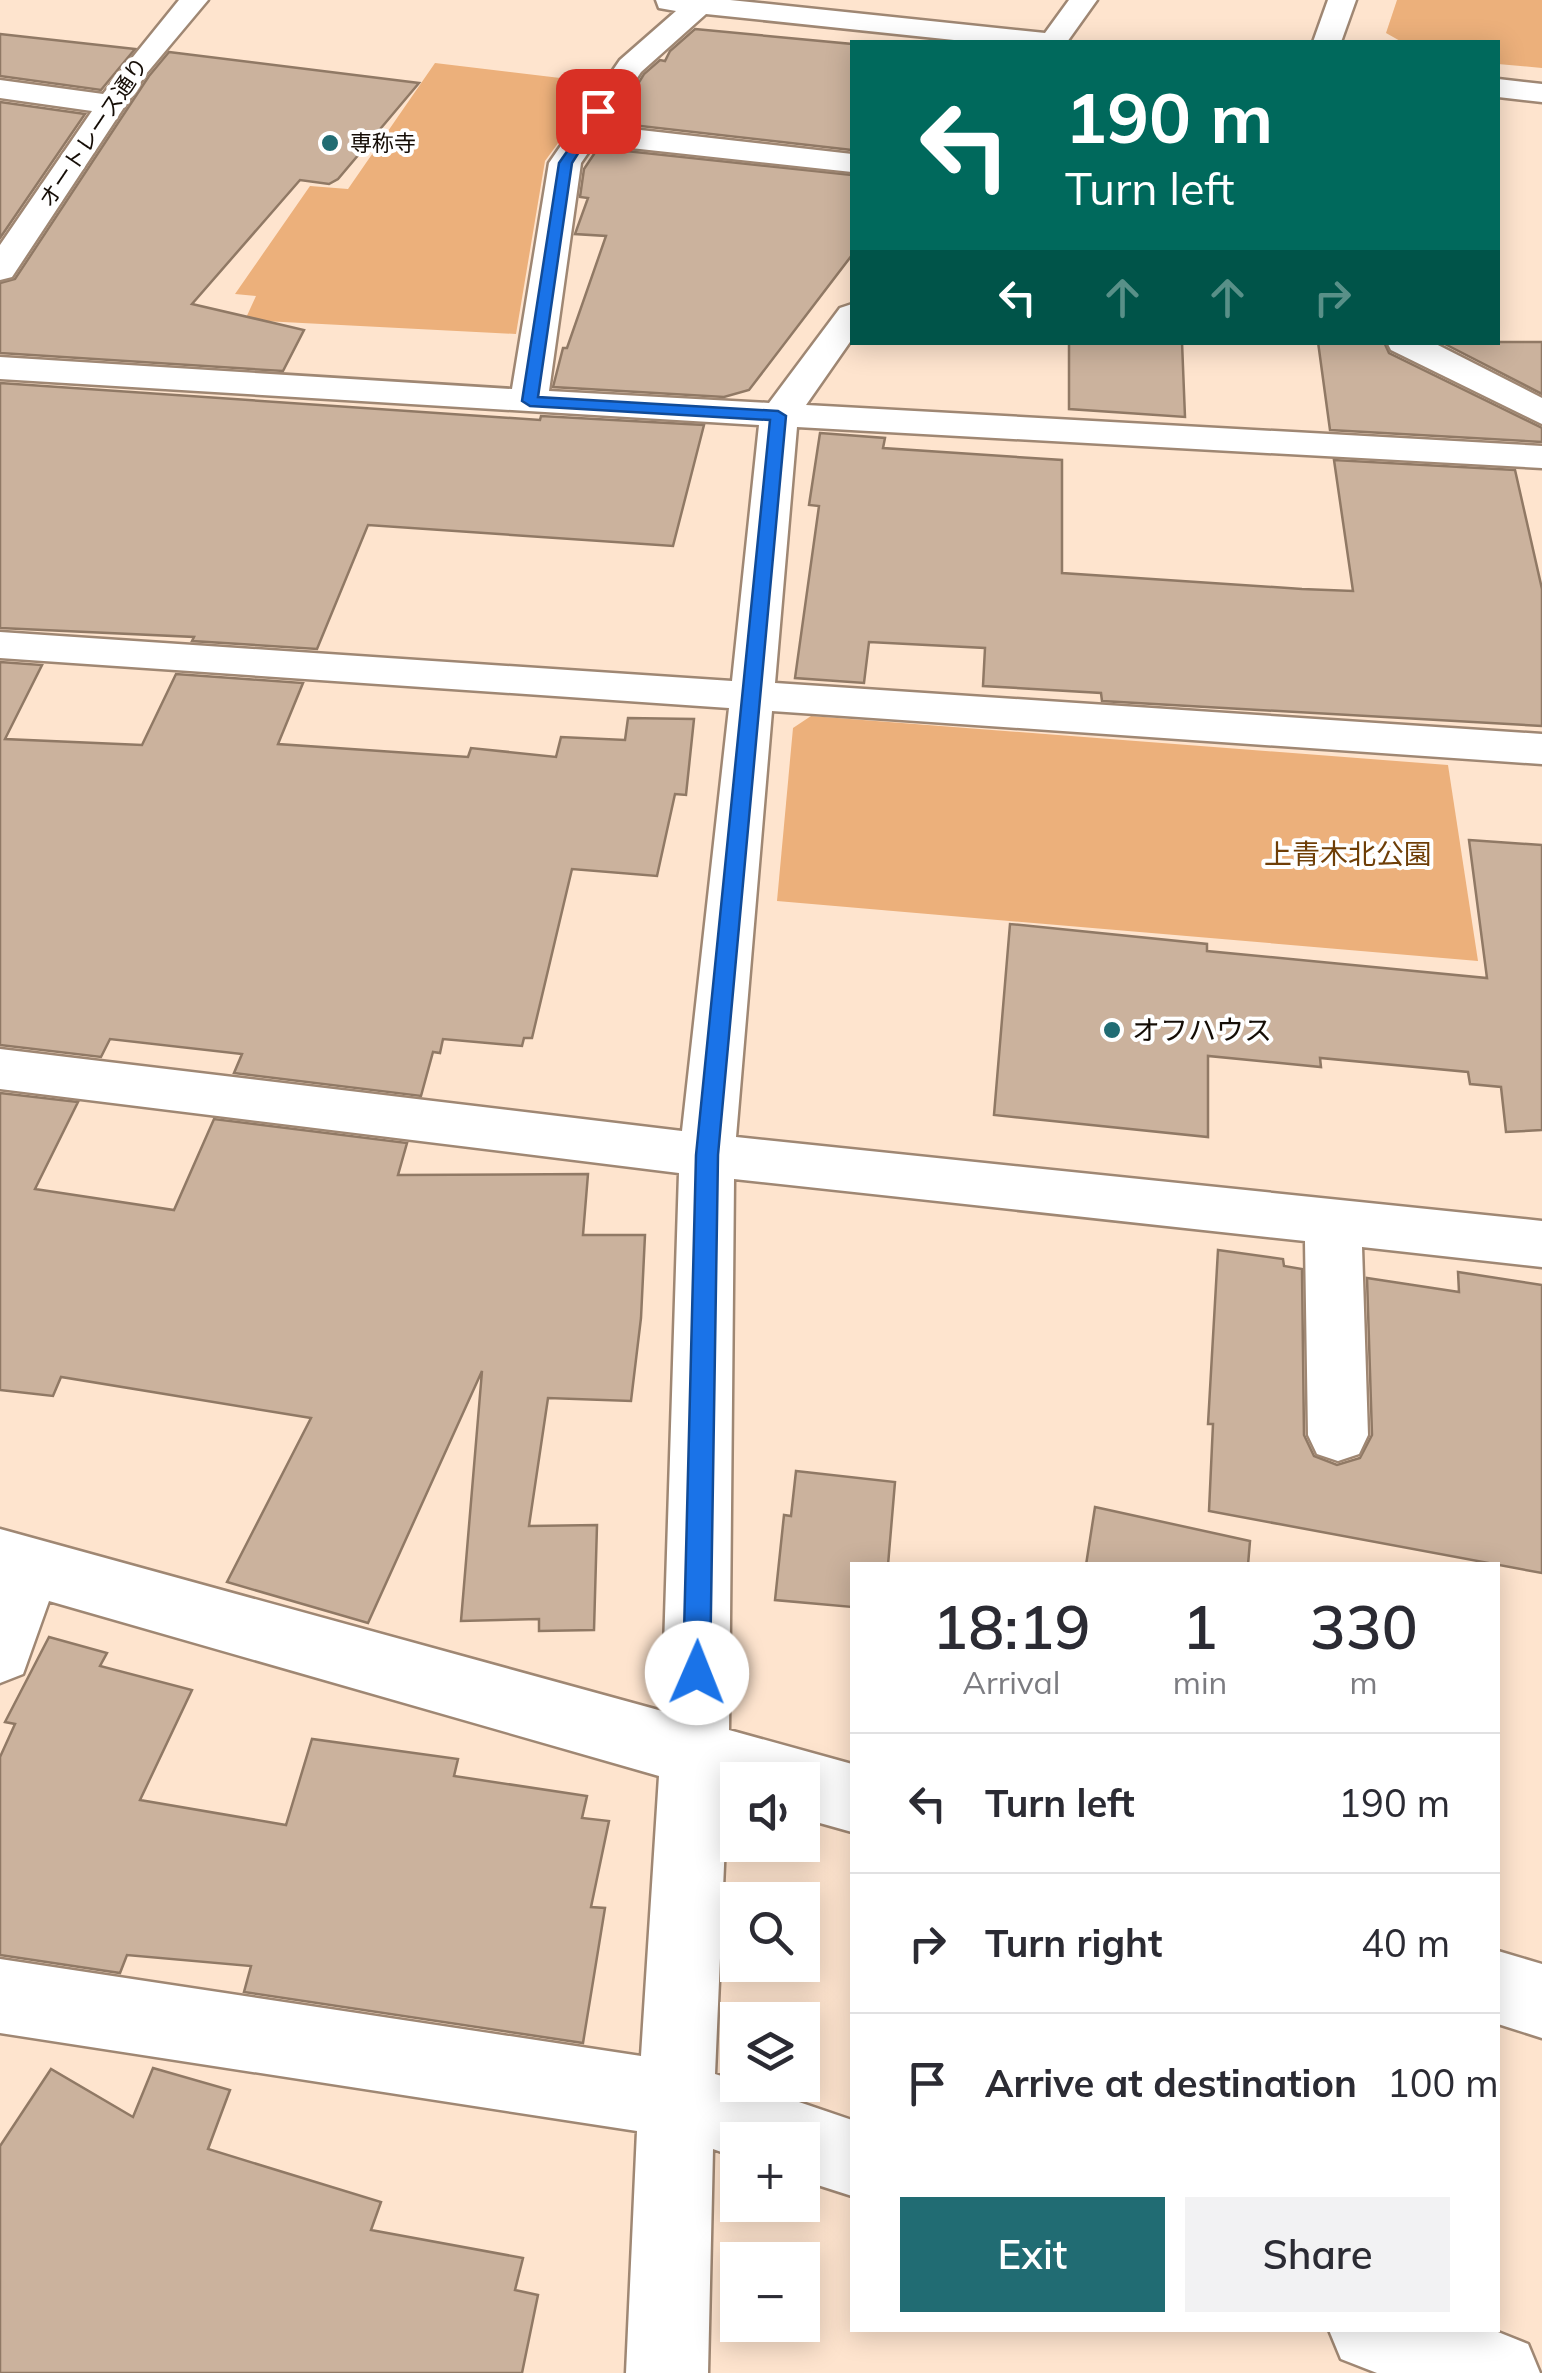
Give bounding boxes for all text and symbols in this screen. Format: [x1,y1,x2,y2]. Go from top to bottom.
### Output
street label: オートレース通り [32,52,154,212]
pin [556,69,641,154]
text: 190 m [1065,73,1273,161]
icon: left [900,80,1030,210]
icon: arrive [571,84,626,139]
place label: 専称寺 [350,129,416,157]
marker: 専称寺 [319,132,341,154]
text: Turn left [1065,160,1234,216]
icon: left [990,270,1045,325]
icon: ahead [1095,270,1150,325]
icon: ahead [1200,270,1255,325]
icon: right [1305,270,1360,325]
park label: 上青木北公園 [1264,836,1432,871]
place label: オフハウス [1132,1012,1272,1047]
marker: オフハウス [1101,1019,1123,1041]
text: 18:19 [932,1589,1091,1664]
text: 1 [1182,1589,1218,1664]
text: 330 [1310,1589,1418,1664]
position arrow [645,1621,749,1725]
text: Arrival [963,1662,1060,1702]
text: min [1173,1662,1227,1702]
text: m [1350,1662,1378,1702]
map controls [720,1762,820,2342]
button: sound [720,1762,820,1862]
icon: left [900,1776,955,1831]
text: Turn left [985,1779,1135,1827]
text: 190 m [1338,1779,1450,1827]
button: search [720,1882,820,1982]
icon: right [900,1916,955,1971]
text: Turn right [985,1919,1162,1967]
text: 40 m [1361,1919,1450,1967]
button: layers [720,2002,820,2102]
icon: arrive [900,2056,955,2111]
text: Arrive at destination [985,2059,1357,2107]
text: 100 m [1387,2059,1499,2107]
button: + [720,2122,820,2222]
button: Exit [900,2197,1165,2312]
button: Share [1185,2197,1450,2312]
button: − [720,2242,820,2342]

